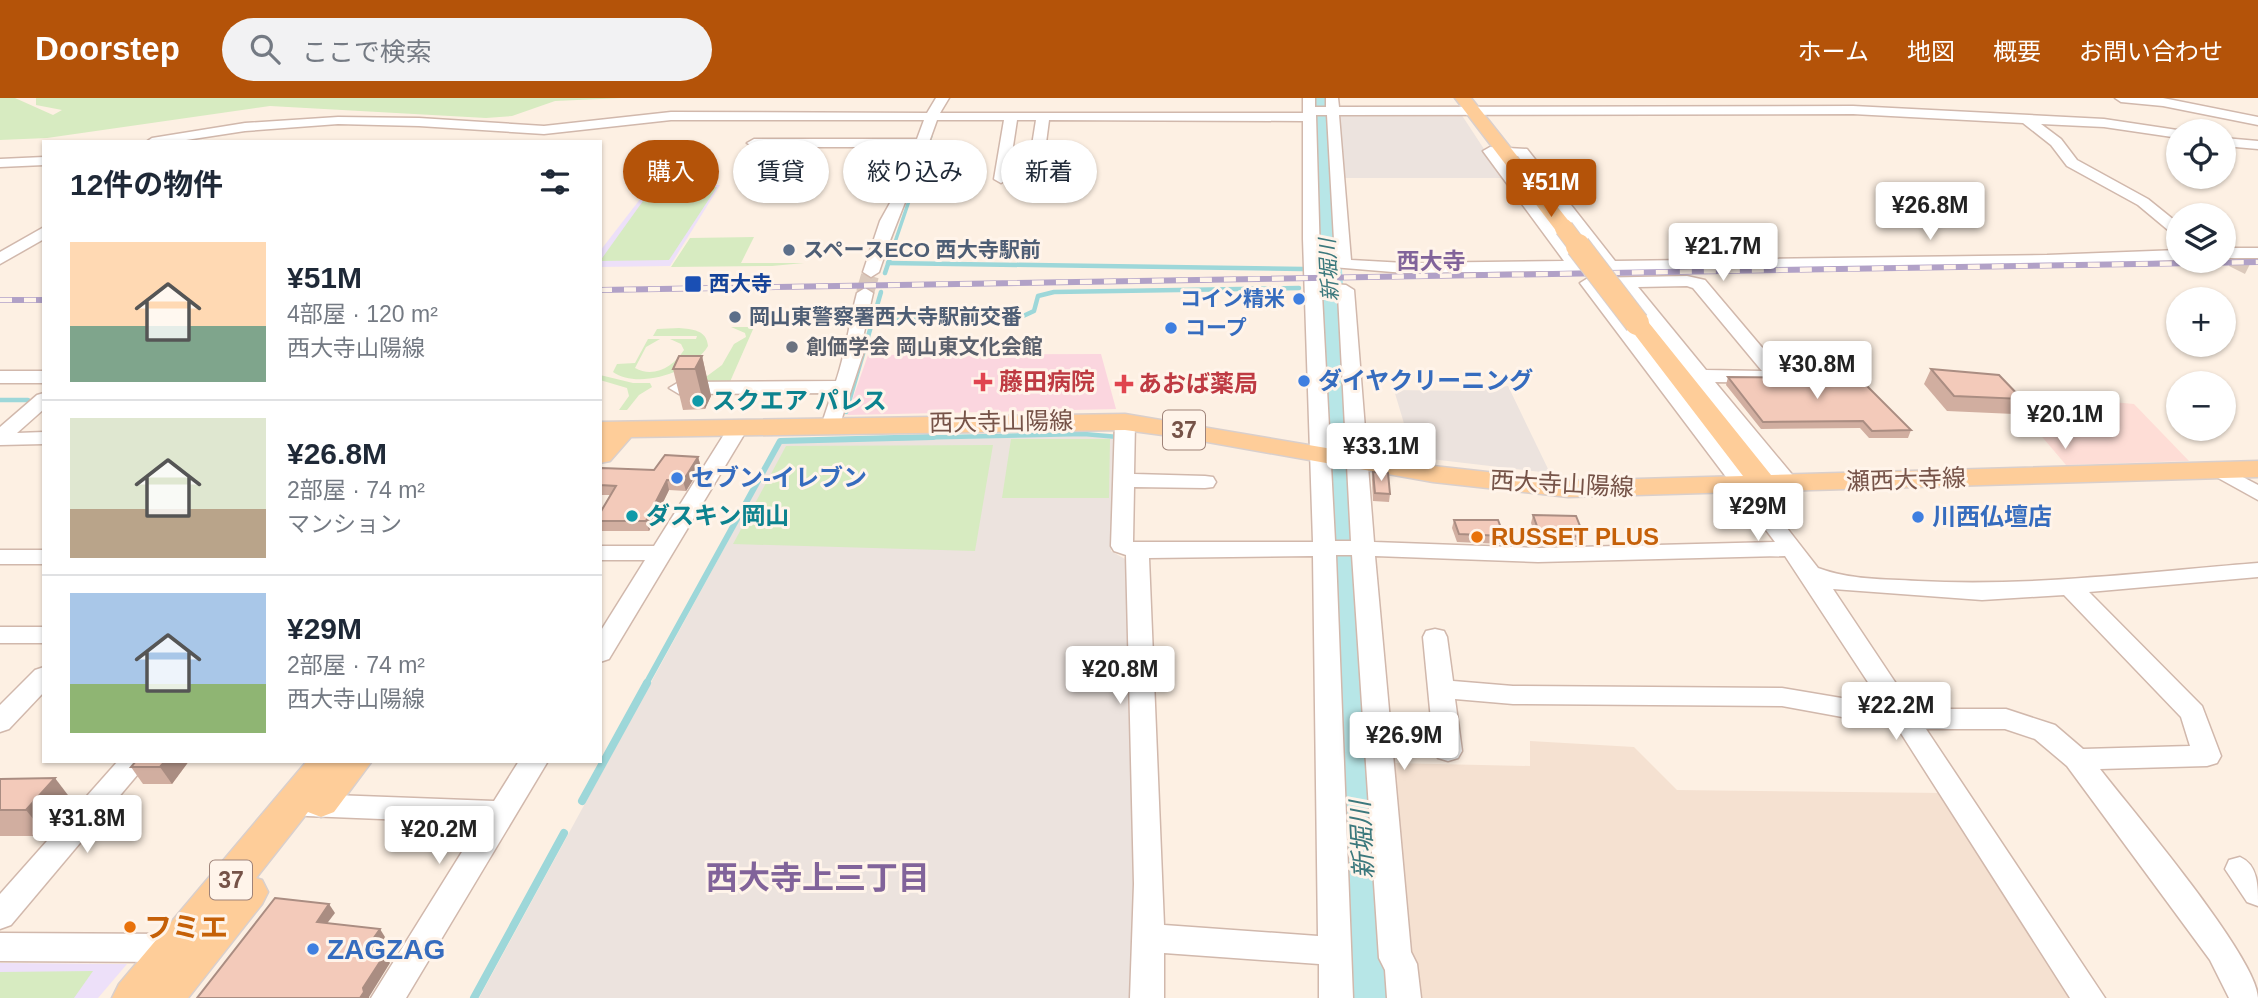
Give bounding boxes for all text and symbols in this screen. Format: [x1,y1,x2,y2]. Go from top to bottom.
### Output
search box [222,18,712,81]
text: Doorstep [35,30,180,67]
icon: search [246,30,284,68]
text: ここで検索 [302,37,432,67]
text: ホーム [1798,38,1869,65]
text: 地図 [1907,38,1955,65]
text: 概要 [1993,38,2041,65]
text: お問い合わせ [2079,38,2223,65]
map controls [2166,119,2236,441]
button: locate [2166,119,2236,189]
chip: 購入 [623,140,719,203]
chip: 賃貸 [733,140,829,203]
chip: 絞り込み [843,140,987,203]
chip: 新着 [1001,140,1097,203]
pin: ¥51M [1510,159,1592,219]
icon: filters [536,163,574,201]
text: 12件の物件 [70,168,223,201]
text: ¥51M [1522,169,1580,195]
pin: ¥26.8M [1873,183,1987,242]
text: ¥26.8M [1892,192,1968,218]
button: layers [2166,203,2236,273]
pin: ¥21.7M [1666,223,1780,283]
text: ¥21.7M [1685,233,1761,259]
water label: 新堀川 [1315,236,1342,302]
place label: スペースECO 西大寺駅前 [803,238,1041,261]
marker: スペースECO 西大寺駅前 [781,242,797,258]
district label: 西大寺 [1397,248,1466,274]
text: ¥51M [287,261,362,294]
icon: home [126,270,210,354]
place label: 西大寺 [709,272,772,295]
marker: 西大寺 [683,274,703,294]
place label: コイン精米 [1180,287,1285,310]
button: + [2166,287,2236,357]
marker: コイン精米 [1291,291,1307,307]
text: 4部屋 · 120 m² [287,301,438,327]
place label: 岡山東警察署西大寺駅前交番 [749,305,1022,328]
marker: 岡山東警察署西大寺駅前交番 [727,309,743,325]
place label: コープ [1185,316,1247,339]
marker: コープ [1163,320,1179,336]
text: 西大寺山陽線 [287,335,425,361]
place label: 創価学会 岡山東文化会館 [806,335,1043,358]
marker: 創価学会 岡山東文化会館 [784,339,800,355]
pin: ¥30.8M [1760,342,1874,401]
text: ¥30.8M [1779,351,1855,377]
place label: ダイヤクリーニング [1318,367,1533,394]
place label: 藤田病院 [999,368,1095,395]
place label: あおば薬局 [1138,370,1258,397]
button: − [2166,371,2236,441]
marker: 藤田病院 [973,372,993,392]
marker: ダイヤクリーニング [1296,373,1312,389]
marker: あおば薬局 [1116,376,1132,392]
place label: スクエア パレス [712,387,887,414]
pin: ¥20.1M [2008,392,2122,451]
marker: スクエア パレス [690,393,706,409]
text: ¥20.1M [2027,401,2103,427]
street label: 西大寺山陽線 [929,407,1073,436]
road number: 37 [1163,410,1205,450]
pin: ¥33.1M [1324,424,1438,483]
text: ¥33.1M [1343,433,1419,459]
text: ¥26.8M [287,437,387,470]
icon: home [126,446,210,530]
place label: セブン-イレブン [691,464,867,491]
street label: 瀬西大寺線 [1846,464,1966,495]
street label: 西大寺山陽線 [1489,466,1635,501]
marker: セブン-イレブン [669,470,685,486]
text: 2部屋 · 74 m² [287,477,425,503]
pin: ¥29M [1717,484,1799,543]
text: ¥29M [1729,493,1787,519]
place label: ダスキン岡山 [646,502,789,529]
place label: 川西仏壇店 [1932,503,2052,530]
marker: ダスキン岡山 [624,508,640,524]
marker: 川西仏壇店 [1910,509,1926,525]
text: マンション [287,511,402,537]
place label: RUSSET PLUS [1491,523,1659,550]
marker: RUSSET PLUS [1469,529,1485,545]
text: ¥29M [287,612,362,645]
icon: home [126,621,210,705]
pin: ¥20.8M [1063,646,1177,706]
text: 2部屋 · 74 m² [287,652,425,678]
text: ¥20.8M [1082,656,1158,682]
pin: ¥22.2M [1839,682,1953,742]
text: 西大寺山陽線 [287,686,425,712]
text: ¥22.2M [1858,692,1934,718]
pin: ¥26.9M [1347,712,1461,772]
text: ¥26.9M [1366,722,1442,748]
pin: ¥31.8M [30,796,144,855]
water label: 新堀川 [1345,797,1379,880]
text: ¥31.8M [49,805,125,831]
pin: ¥20.2M [382,806,496,866]
text: ¥20.2M [401,816,477,842]
road number: 37 [210,860,252,900]
district label: 西大寺上三丁目 [706,860,930,896]
place label: フミエ [144,912,228,943]
marker: フミエ [122,919,138,935]
place label: ZAGZAG [327,934,445,965]
marker: ZAGZAG [305,941,321,957]

